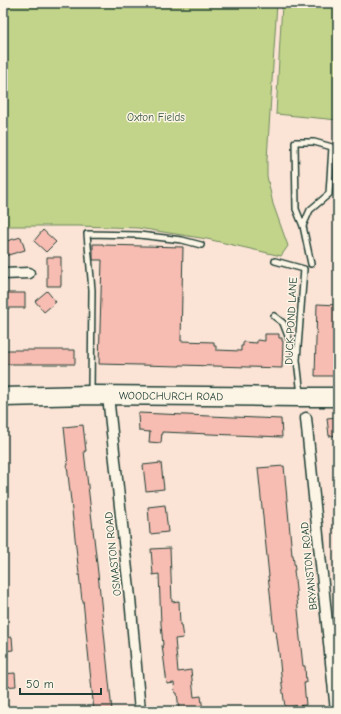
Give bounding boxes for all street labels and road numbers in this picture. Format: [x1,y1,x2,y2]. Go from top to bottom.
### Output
street label: DUCK POND LANE [282,276,300,365]
street label: WOODCHURCH ROAD [119,389,223,403]
street label: OSMASTON ROAD [102,511,124,597]
street label: BRYANSTON ROAD [298,521,320,611]

